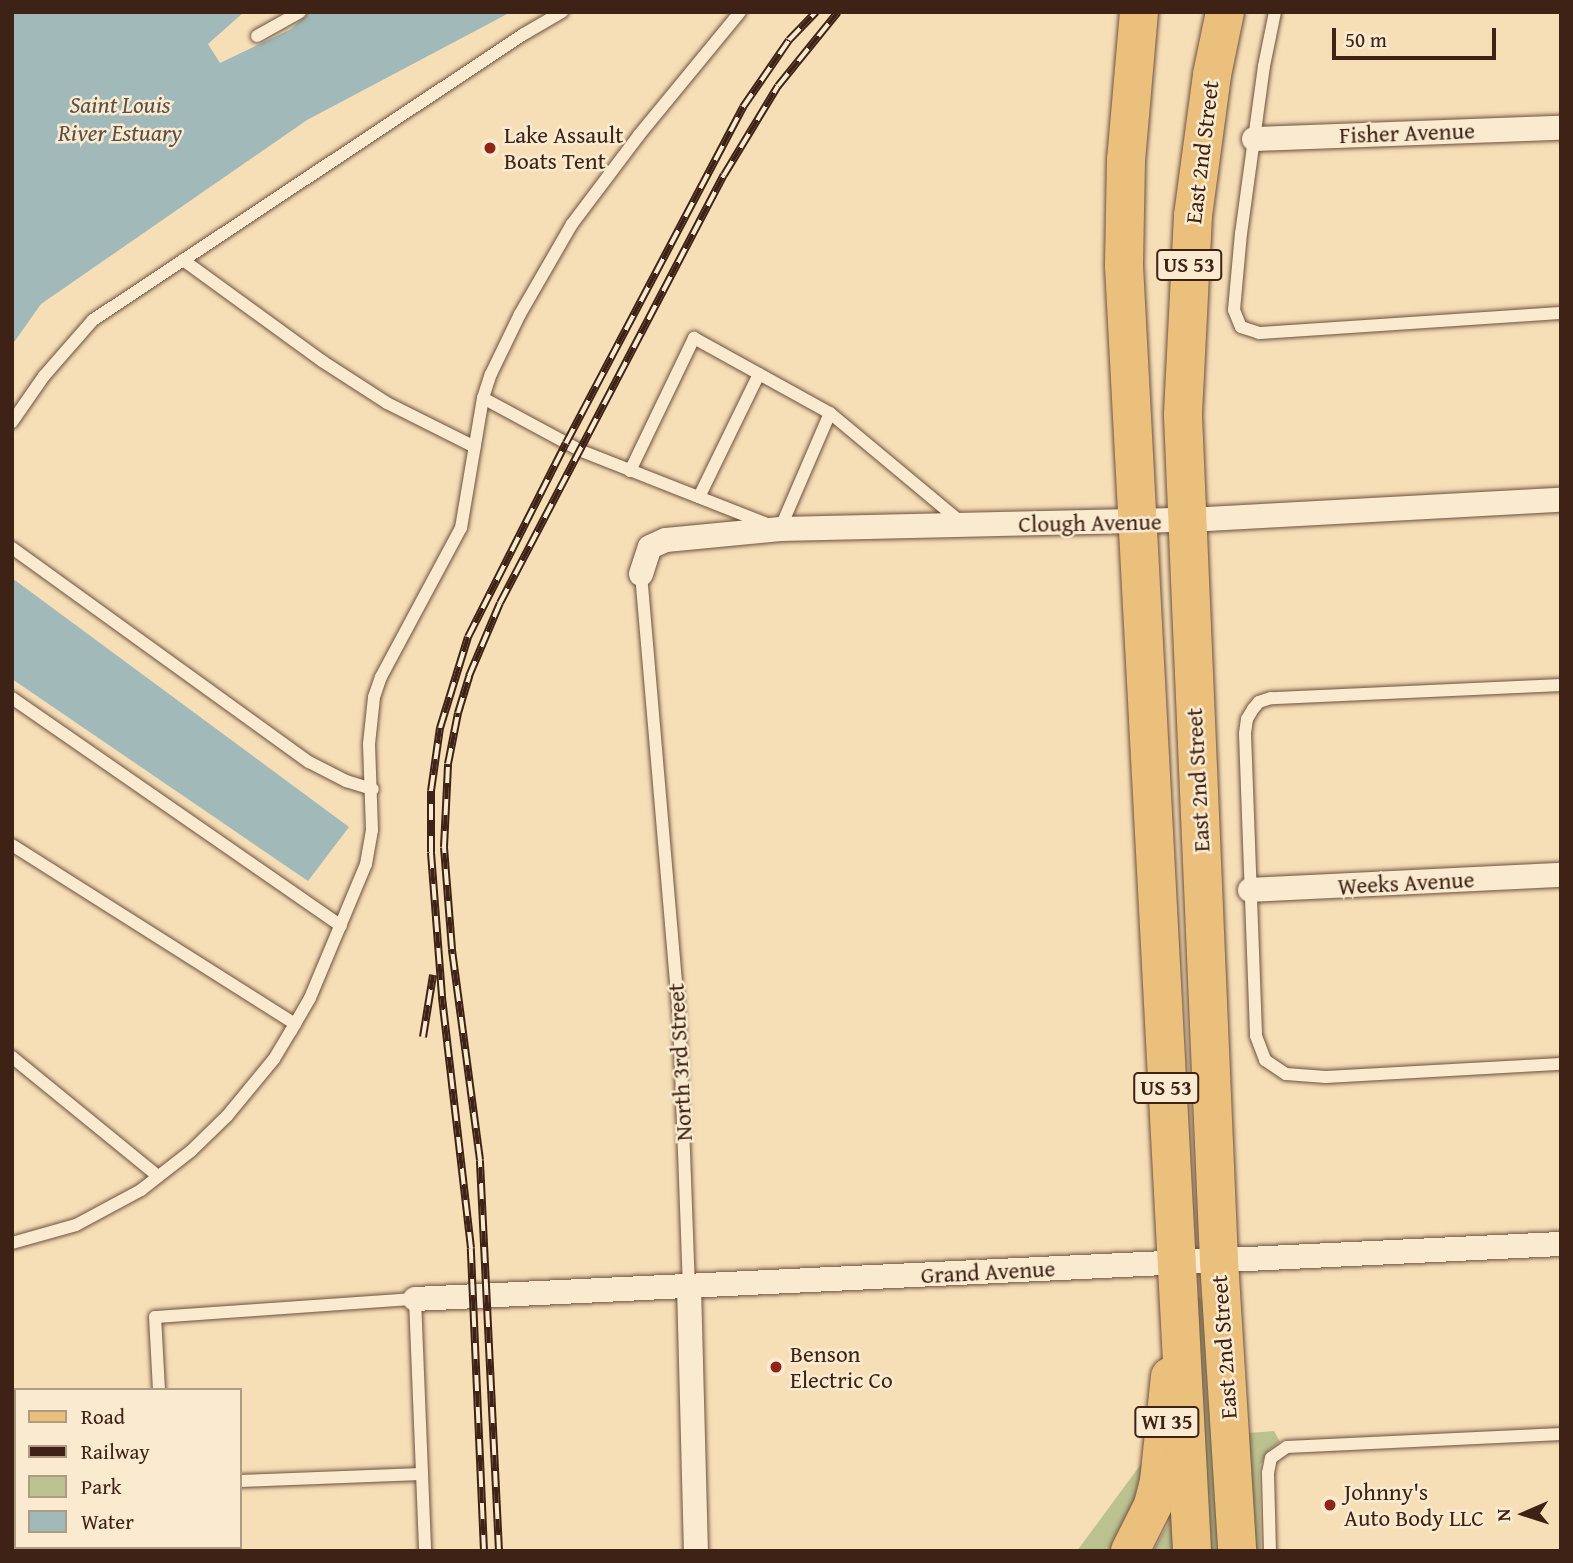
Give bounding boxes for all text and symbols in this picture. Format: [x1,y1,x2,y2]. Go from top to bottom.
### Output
scale bar [1335,14,1500,58]
text: 50 m [1345,24,1387,55]
street label: East 2nd Street [1180,79,1224,225]
water label: Saint Louis River Estuary [58,91,182,147]
street label: Fisher Avenue [1339,117,1475,149]
place label: Lake Assault Boats Tent [504,121,623,175]
marker: Lake Assault Boats Tent [482,140,498,156]
road number: US 53 [1156,247,1222,282]
street label: Clough Avenue [1018,508,1162,538]
street label: East 2nd Street [1180,707,1216,853]
street label: Weeks Avenue [1337,866,1475,900]
street label: North 3rd Street [662,982,698,1142]
road number: US 53 [1133,1070,1199,1106]
street label: Grand Avenue [920,1255,1056,1289]
street label: East 2nd Street [1205,1274,1243,1420]
place label: Benson Electric Co [790,1340,893,1394]
marker: Benson Electric Co [768,1359,784,1375]
legend [14,1388,242,1549]
text: Road [81,1401,125,1432]
road number: WI 35 [1134,1404,1200,1440]
text: Railway [81,1436,150,1467]
text: Park [81,1471,122,1502]
place label: Johnny's Auto Body LLC [1344,1478,1484,1532]
north arrow [1489,1479,1559,1549]
marker: Johnny's Auto Body LLC [1322,1497,1338,1513]
text: Water [81,1506,134,1537]
text: N [1489,1508,1517,1522]

